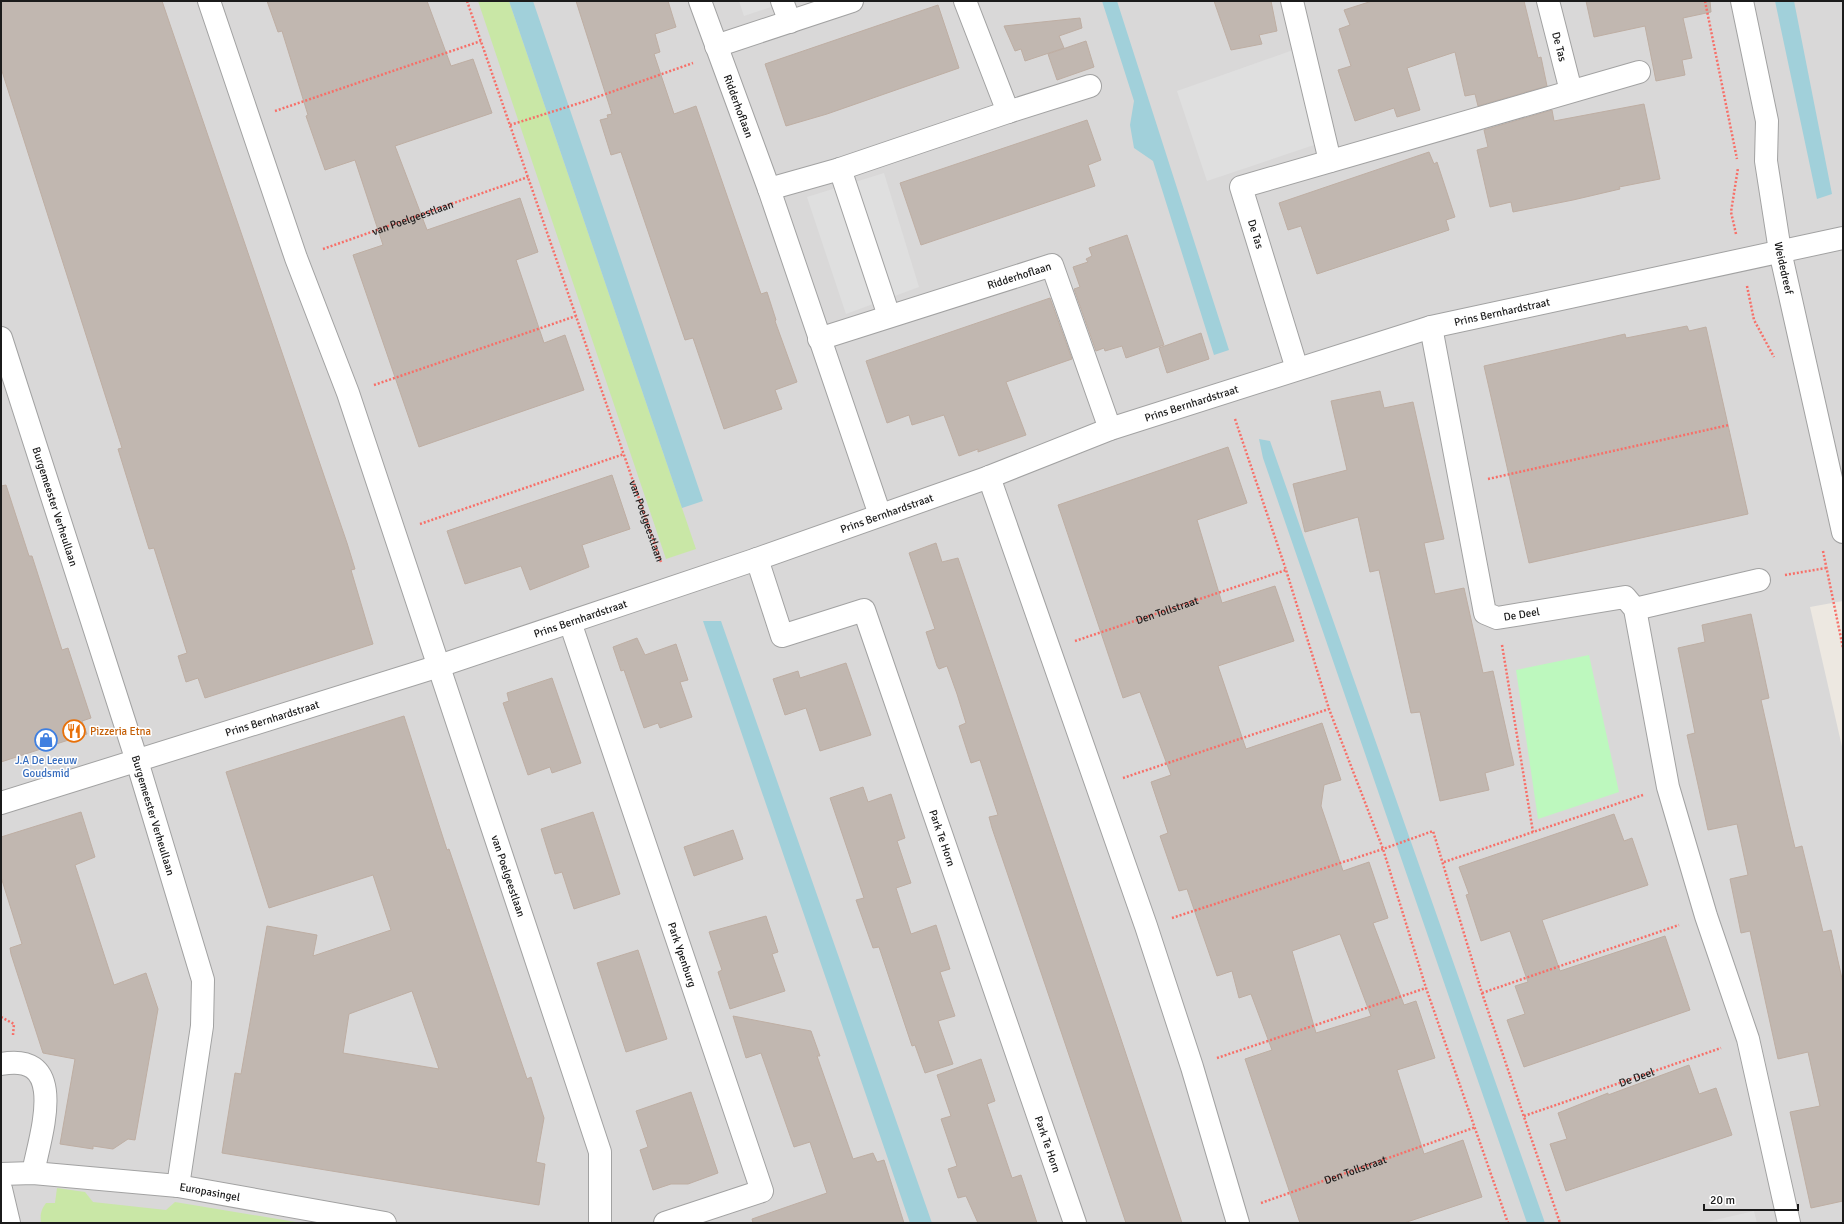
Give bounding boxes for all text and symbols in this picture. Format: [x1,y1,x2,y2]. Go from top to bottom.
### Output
street label: De Tas [1549,30,1569,63]
street label: Ridderhoflaan [721,73,756,140]
street label: van Poelgeestlaan [370,198,455,238]
street label: De Tas [1245,218,1266,251]
street label: Weidedreef [1772,241,1796,297]
street label: Ridderhoflaan [986,260,1053,292]
street label: Prins Bernhardstraat [1453,295,1551,329]
street label: Prins Bernhardstraat [1143,383,1240,425]
street label: Burgemeester Verheullaan [29,445,80,568]
street label: van Poelgeestlaan [626,479,666,563]
street label: Prins Bernhardstraat [839,491,935,536]
street label: Den Tollstraat [1134,594,1200,627]
street label: Prins Bernhardstraat [532,597,629,641]
street label: De Deel [1503,605,1541,624]
street label: Prins Bernhardstraat [224,698,321,739]
restaurant icon: Pizzeria Etna [61,718,87,744]
place label: Pizzeria Etna [90,725,152,738]
shop icon: J.A De Leeuw Goudsmid [33,727,59,753]
place label: J.A De Leeuw Goudsmid [15,754,77,780]
street label: Burgemeester Verheullaan [129,754,177,877]
street label: Park Te Horn [926,808,958,868]
street label: van Poelgeestlaan [488,834,528,919]
street label: Park Ypenburg [665,921,699,989]
street label: De Deel [1617,1066,1656,1090]
street label: Park Te Horn [1032,1114,1063,1175]
street label: Den Tollstraat [1323,1153,1389,1187]
street label: Europasingel [178,1180,241,1204]
scale bar [1704,1186,1798,1212]
text: 20 m [1710,1193,1735,1208]

